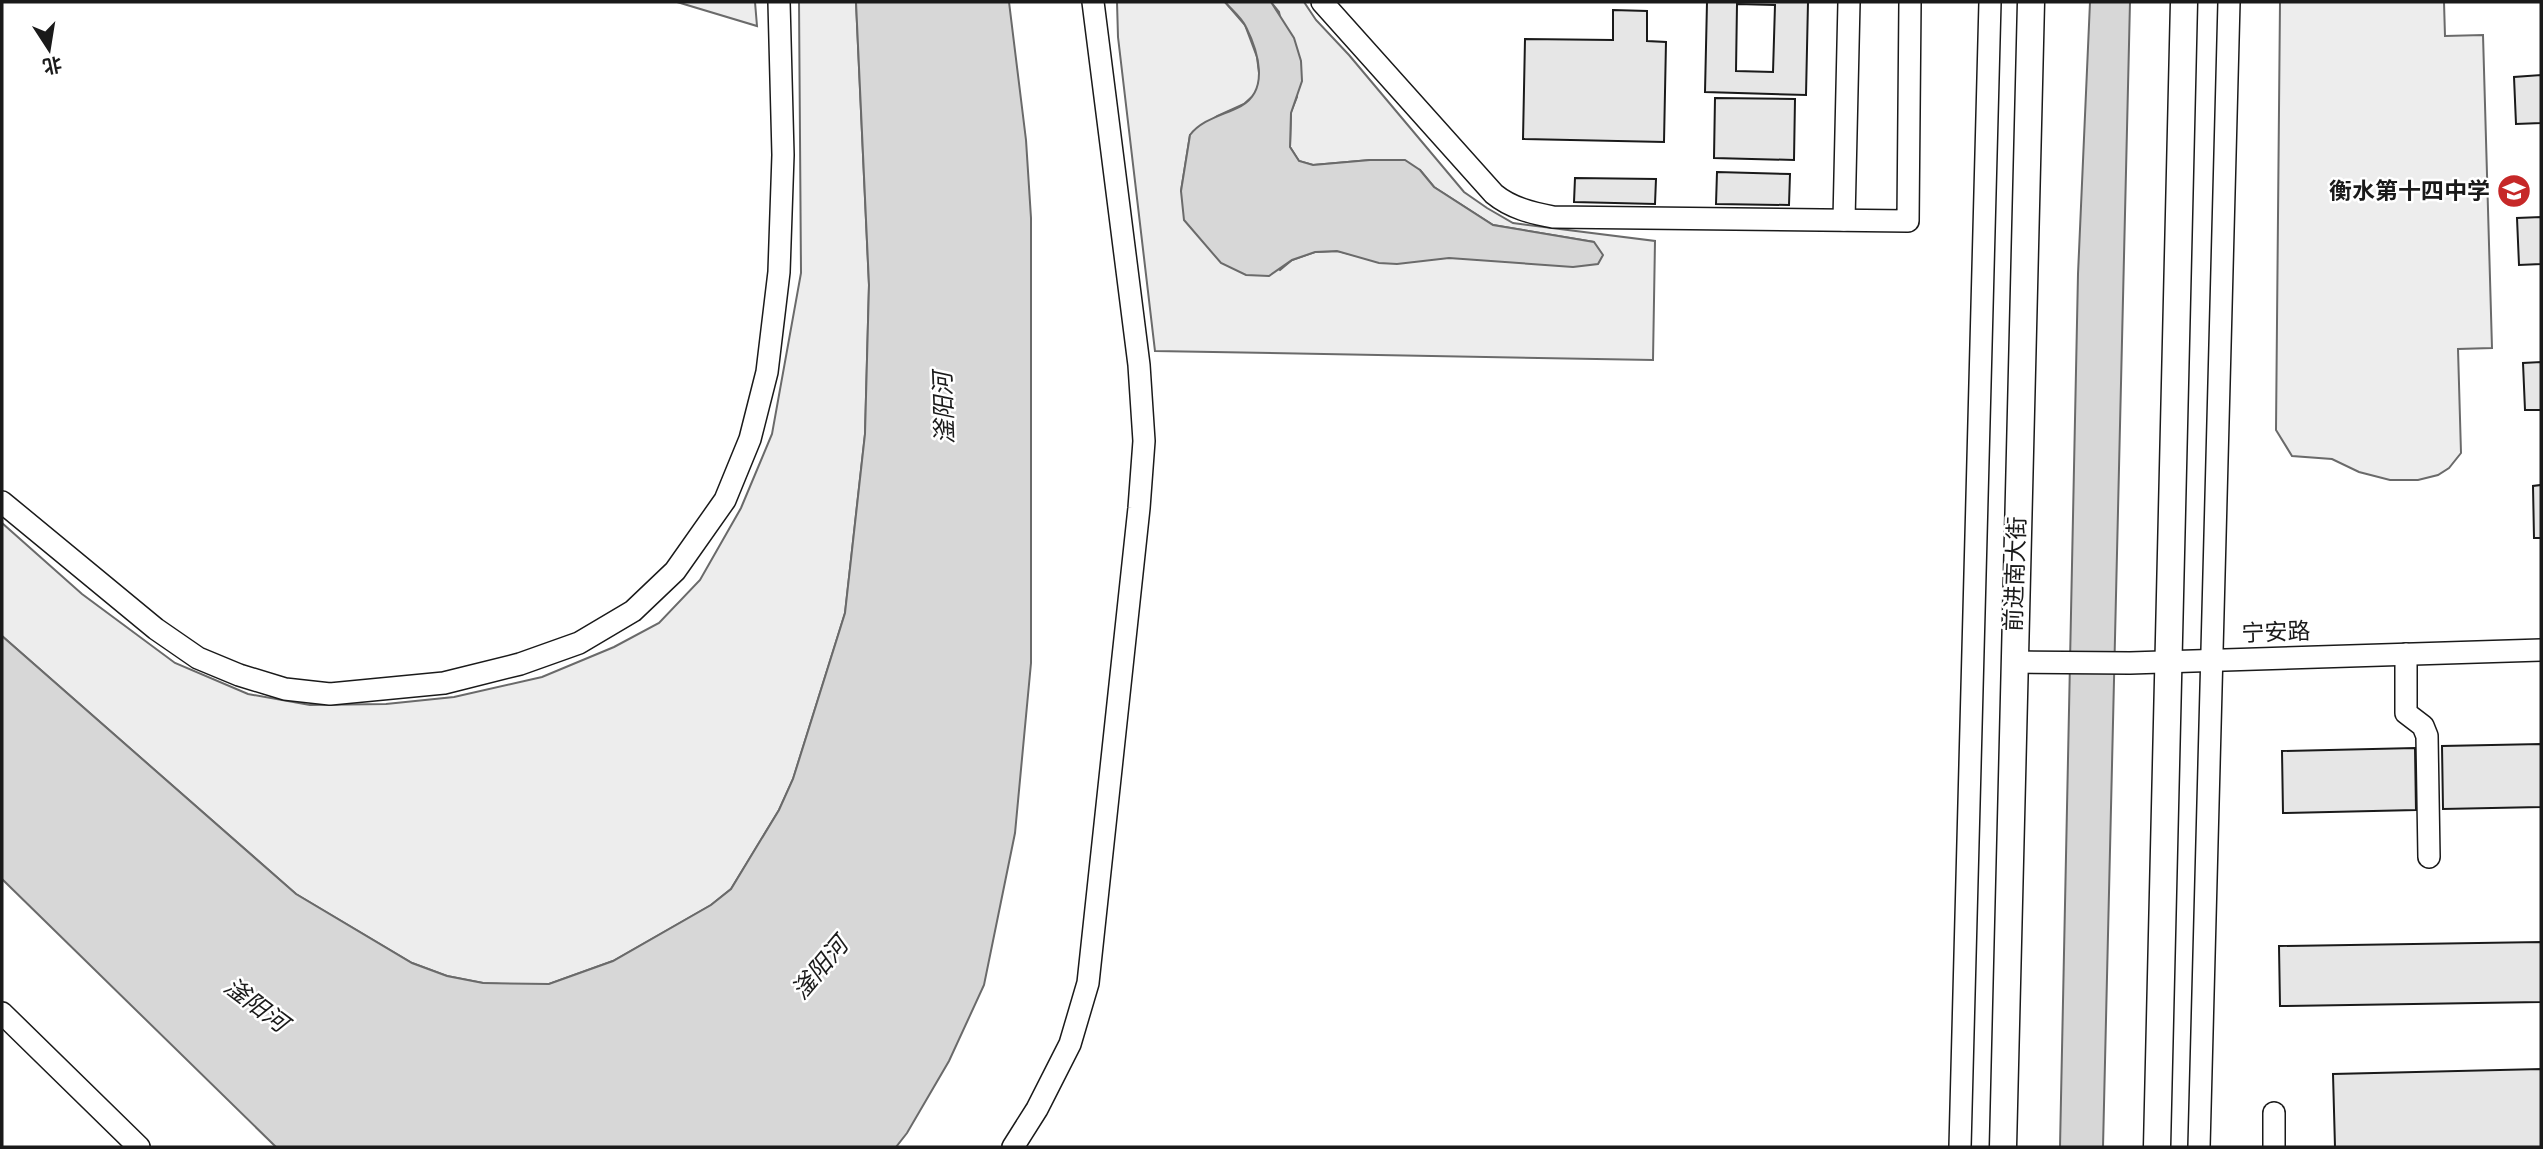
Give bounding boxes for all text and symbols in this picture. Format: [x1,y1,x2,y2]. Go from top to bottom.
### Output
north arrow [14,14,84,84]
text: 北 [41,51,65,82]
place label: 衡水第十四中学 [2329,172,2490,206]
school or university icon: 衡水第十四中学 [2495,172,2533,210]
water label: 滏阳河 [923,368,960,445]
street label: 前进南大街 [1994,516,2032,632]
street label: 宁安路 [2241,612,2311,648]
water label: 滏阳河 [782,925,857,1005]
water label: 滏阳河 [218,967,300,1041]

